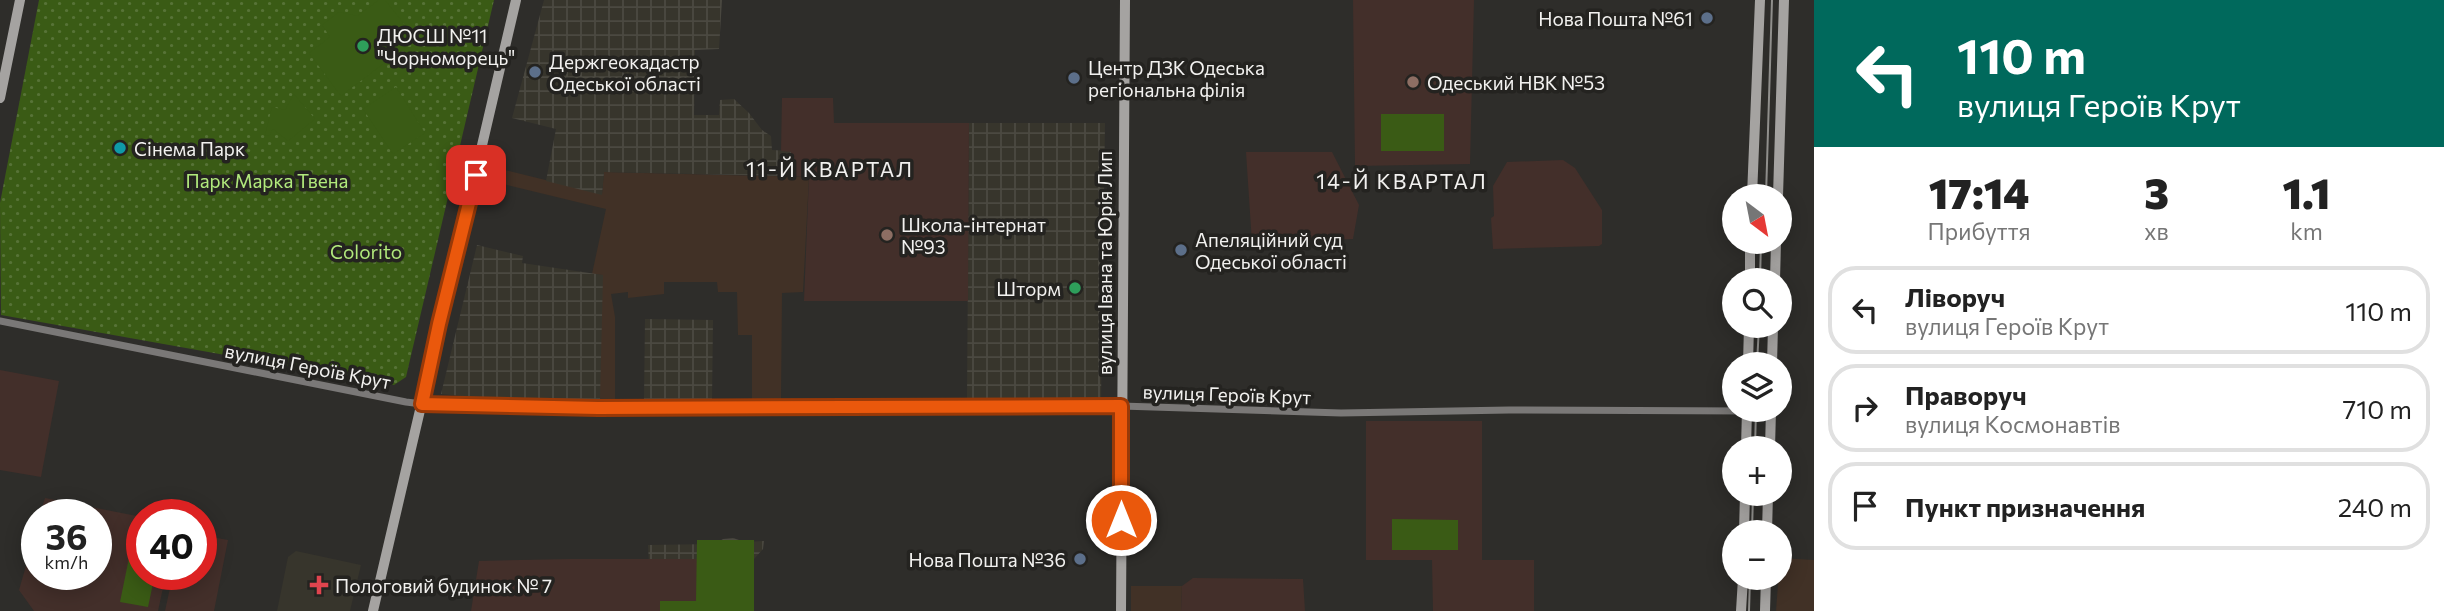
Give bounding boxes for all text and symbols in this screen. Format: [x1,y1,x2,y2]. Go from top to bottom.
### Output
place label: Нова Пошта №61 [1538,7,1693,30]
marker: Нова Пошта №61 [1699,10,1715,26]
place label: ДЮСШ №11 "Чорноморець" [377,24,515,69]
text: 110 m [1957,24,2086,84]
icon: left [1842,28,1933,119]
marker: ДЮСШ №11 "Чорноморець" [355,38,371,54]
place label: Держгеокадастр Одеської області [549,50,701,95]
place label: Центр ДЗК Одеська регіональна філія [1088,56,1265,101]
marker: Держгеокадастр Одеської області [527,64,543,80]
marker: Центр ДЗК Одеська регіональна філія [1066,70,1082,86]
place label: Одеський НВК №53 [1427,71,1605,94]
marker: Одеський НВК №53 [1405,74,1421,90]
text: вулиця Героїв Крут [1957,84,2241,124]
place label: Сінема Парк [134,137,245,160]
marker: Сінема Парк [112,140,128,156]
pin [446,145,506,205]
street label: вулиця Івана та Юрія Лип [1093,151,1116,375]
icon: arrive [457,156,495,194]
district label: 11-Й КВАРТАЛ [746,156,914,181]
text: 17:14 [1929,166,2029,218]
text: 3 [2144,166,2169,218]
text: 1.1 [2282,166,2330,218]
district label: 14-Й КВАРТАЛ [1316,168,1488,193]
park label: Парк Марка Твена [186,169,348,192]
north arrow [1722,184,1792,254]
map controls [1722,184,1792,590]
place label: Школа-інтернат №93 [901,213,1046,258]
text: Прибуття [1928,217,2031,245]
text: хв [2144,217,2169,245]
text: km [2290,217,2323,245]
marker: Школа-інтернат №93 [879,227,895,243]
place label: Апеляційний суд Одеської області [1195,228,1347,273]
park label: Colorito [330,240,402,263]
marker: Апеляційний суд Одеської області [1173,242,1189,258]
button: search [1722,268,1792,338]
place label: Шторм [996,277,1061,300]
marker: Шторм [1067,280,1083,296]
text: Ліворуч [1905,281,2005,312]
icon: left [1846,291,1884,329]
text: 110 m [2345,295,2412,326]
text: вулиця Героїв Крут [1905,312,2109,340]
street label: вулиця Героїв Крут [223,339,393,393]
button: layers [1722,352,1792,422]
text: Праворуч [1905,379,2027,410]
street label: вулиця Героїв Крут [1142,380,1312,408]
icon: right [1846,389,1884,427]
text: 710 m [2343,393,2412,424]
text: вулиця Космонавтів [1905,410,2121,438]
button: + [1722,436,1792,506]
position arrow [1084,483,1158,557]
icon: arrive [1846,487,1884,525]
text: Пункт призначення [1905,491,2145,522]
text: 240 m [2338,491,2412,522]
speed limit sign: 40 [126,499,217,590]
text: 36 [46,514,87,557]
button: − [1722,520,1792,590]
place label: Нова Пошта №36 [908,548,1066,571]
text: km/h [45,551,88,573]
marker: Нова Пошта №36 [1072,551,1088,567]
place label: Пологовий будинок № 7 [335,574,552,597]
marker: Пологовий будинок № 7 [309,575,329,595]

